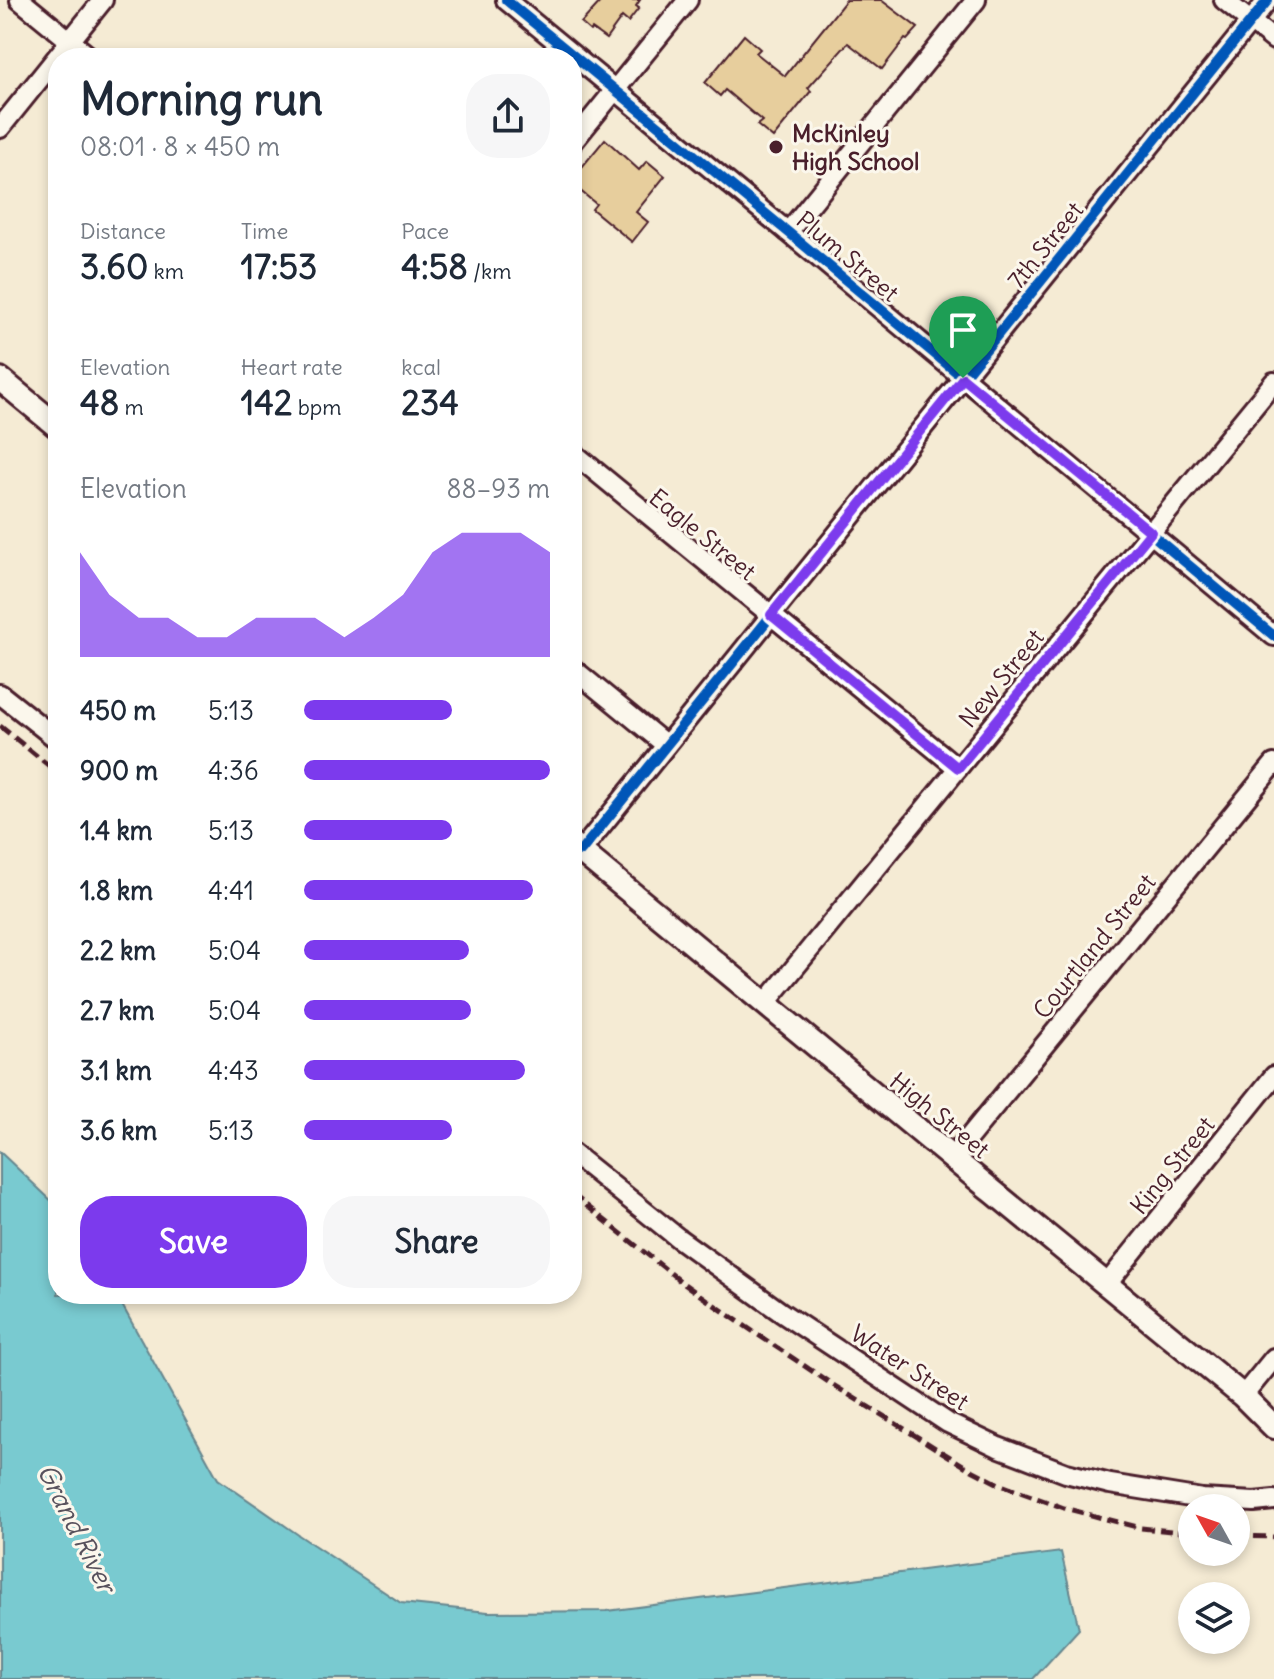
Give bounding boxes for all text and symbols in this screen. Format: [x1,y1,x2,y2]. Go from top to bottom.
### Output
text: Morning run [80,72,323,127]
button: share [466,74,550,158]
place label: McKinley High School [792,118,919,176]
text: 08:01 · 8 × 450 m [80,130,280,163]
marker: McKinley High School [767,138,785,156]
street label: 7th Street [1001,195,1089,295]
street label: Plum Street [791,204,905,308]
text: Distance [80,217,166,245]
text: Time [241,217,288,245]
text: Pace [401,217,449,245]
text: 3.60 [80,245,148,288]
text: 17:53 [241,245,317,288]
text: 4:58 [401,245,468,288]
text: km [148,257,184,285]
text: /km [468,257,512,285]
pin [929,296,997,378]
icon: arrive [941,308,985,352]
text: Elevation [80,353,170,381]
text: Heart rate [241,353,343,381]
text: kcal [401,353,441,381]
text: 48 [80,381,119,424]
text: 142 [241,381,292,424]
text: 234 [401,381,459,424]
text: m [119,393,144,421]
text: bpm [292,393,342,421]
text: Elevation [80,472,187,505]
text: 88–93 m [447,472,550,505]
street label: Eagle Street [643,482,763,586]
street label: New Street [952,623,1050,733]
text: 450 m [80,694,156,727]
text: 5:13 [208,694,254,727]
text: 900 m [80,754,158,787]
text: 4:36 [208,754,259,787]
text: 1.4 km [80,814,153,847]
text: 5:13 [208,814,254,847]
street label: Courtland Street [1026,867,1162,1025]
text: 1.8 km [80,874,153,907]
text: 4:41 [208,874,254,907]
text: 2.2 km [80,934,156,967]
text: 5:04 [208,934,261,967]
text: 2.7 km [80,994,155,1027]
text: 5:04 [208,994,261,1027]
text: 3.1 km [80,1054,152,1087]
text: 4:43 [208,1054,259,1087]
street label: High Street [884,1066,996,1164]
street label: King Street [1123,1110,1221,1220]
text: 3.6 km [80,1114,157,1147]
text: 5:13 [208,1114,254,1147]
button: Save [80,1196,307,1288]
button: Share [323,1196,550,1288]
street label: Water Street [845,1318,975,1416]
water label: Grand River [31,1458,125,1601]
north arrow [1178,1494,1250,1566]
map controls [1178,1494,1250,1654]
button: layers [1178,1582,1250,1654]

